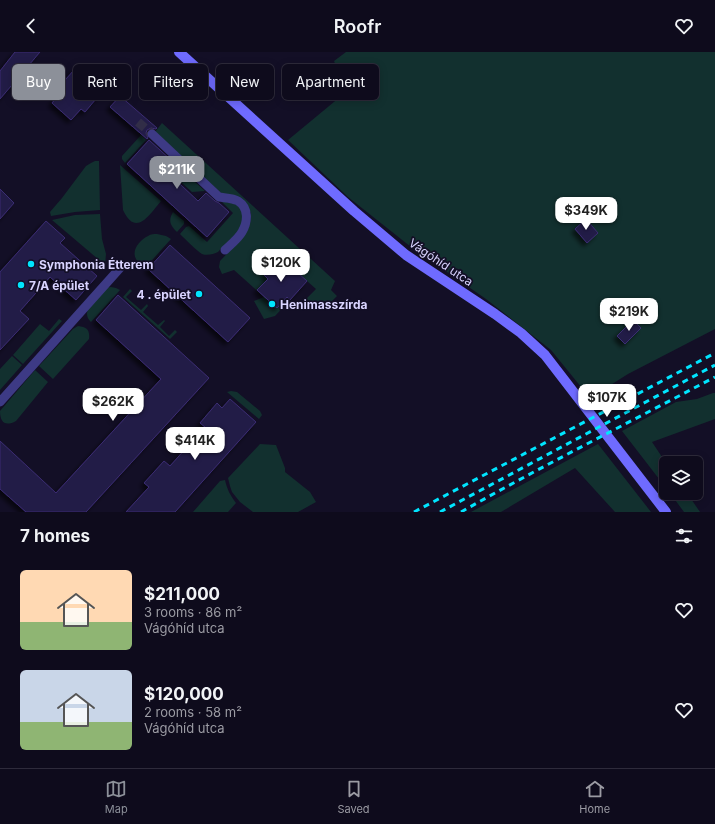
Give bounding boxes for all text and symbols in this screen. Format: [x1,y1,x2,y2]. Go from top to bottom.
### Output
icon: back [20,15,42,37]
icon: heart [673,15,695,37]
text: Roofr [334,16,381,37]
chip: Buy [12,64,65,100]
chip: Rent [73,64,131,100]
chip: Filters [139,64,208,100]
chip: New [216,64,274,100]
chip: Apartment [282,64,379,100]
pin: $211K [149,156,205,190]
text: $211K [158,161,196,177]
pin: $349K [558,197,614,231]
text: $349K [564,202,608,218]
street label: Vágóhíd utca [406,235,476,289]
pin: $120K [253,249,309,283]
text: $120K [261,254,301,270]
place label: Symphonia Étterem [39,257,153,272]
marker: Symphonia Étterem [26,259,36,269]
place label: 7/A épület [29,278,90,293]
marker: 7/A épület [16,280,26,290]
place label: 4 . épület [137,287,192,302]
marker: 4 . épület [194,289,204,299]
place label: Henimasszírda [280,297,367,312]
pin: $219K [601,298,657,332]
marker: Henimasszírda [267,299,277,309]
text: $219K [609,303,649,319]
pin: $107K [579,384,635,418]
pin: $262K [85,388,141,422]
text: $107K [587,389,627,405]
text: $262K [92,393,134,409]
pin: $414K [167,427,223,461]
text: $414K [175,432,215,448]
map controls [659,456,703,500]
button: layers [659,456,703,500]
icon: filters [673,525,695,547]
text: 7 homes [20,526,90,546]
text: $211,000 [144,584,220,604]
icon: home [52,586,100,634]
icon: heart [673,599,695,621]
text: 3 rooms · 86 m² [144,604,242,620]
text: Vágóhíd utca [144,620,225,636]
text: $120,000 [144,684,224,704]
icon: home [52,686,100,734]
icon: heart [673,699,695,721]
text: 2 rooms · 58 m² [144,704,242,720]
text: Vágóhíd utca [144,720,225,736]
tab: Map [105,778,128,816]
tab: Saved [337,778,370,816]
tab: Home [579,778,610,816]

